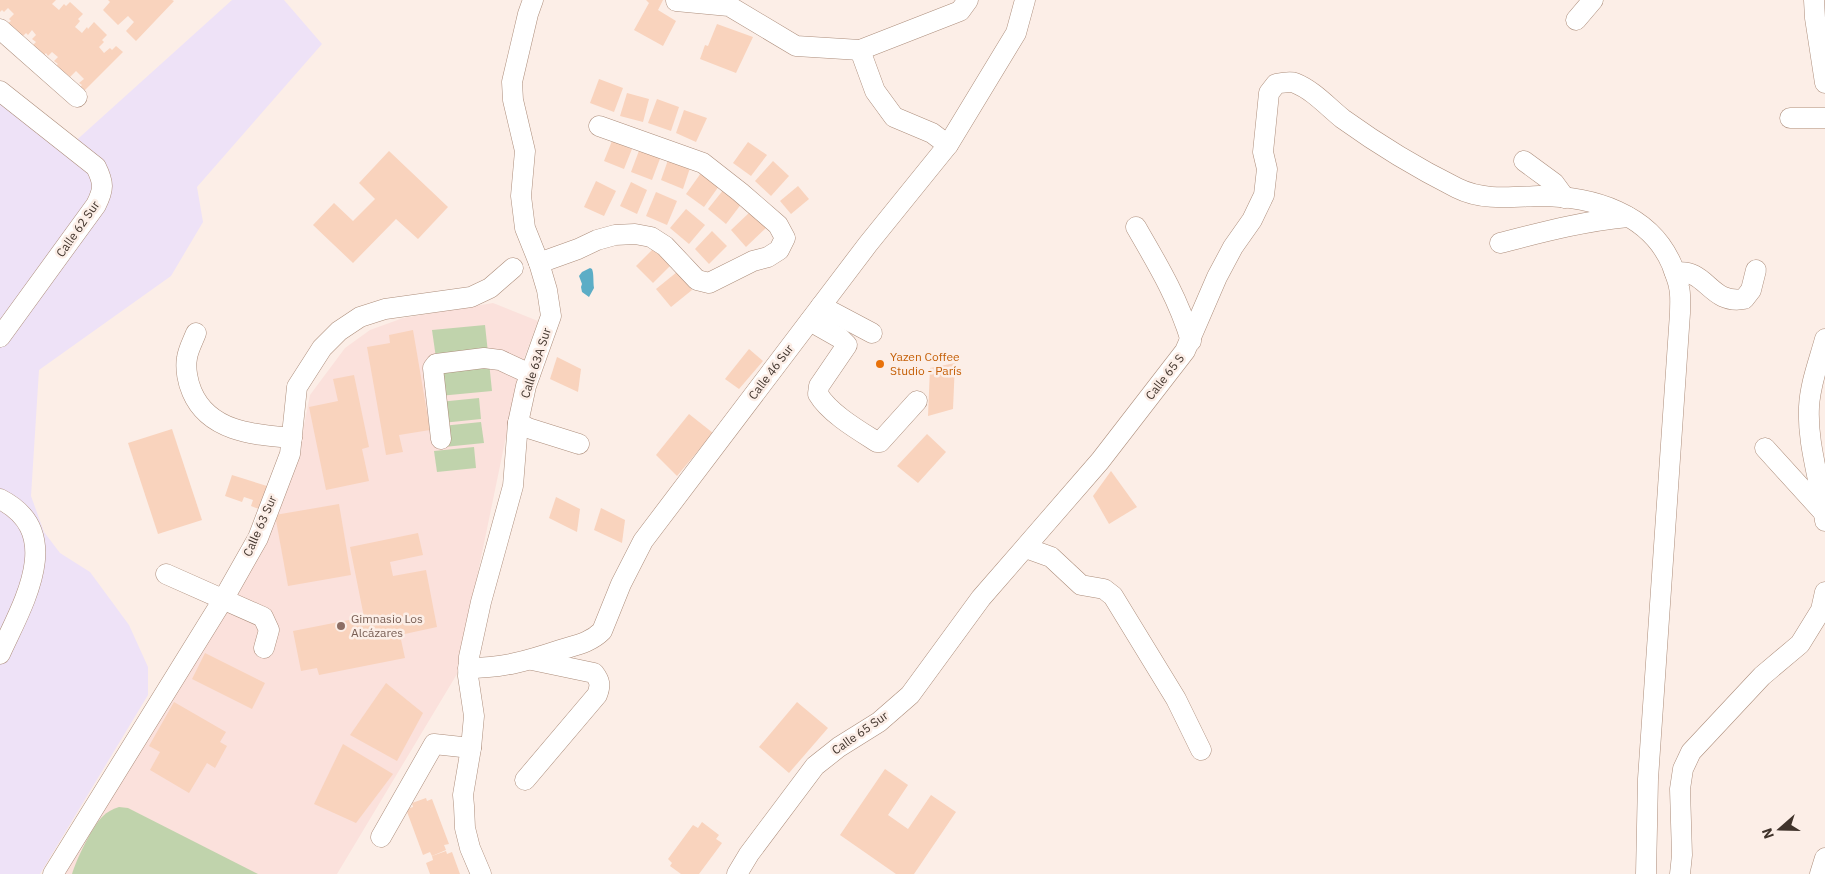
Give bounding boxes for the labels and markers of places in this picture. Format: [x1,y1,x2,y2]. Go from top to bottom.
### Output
place label: Yazen Coffee Studio - París [890,349,962,378]
marker: Yazen Coffee Studio - París [874,358,886,370]
place label: Gimnasio Los Alcázares [351,611,423,640]
marker: Gimnasio Los Alcázares [335,620,347,632]

